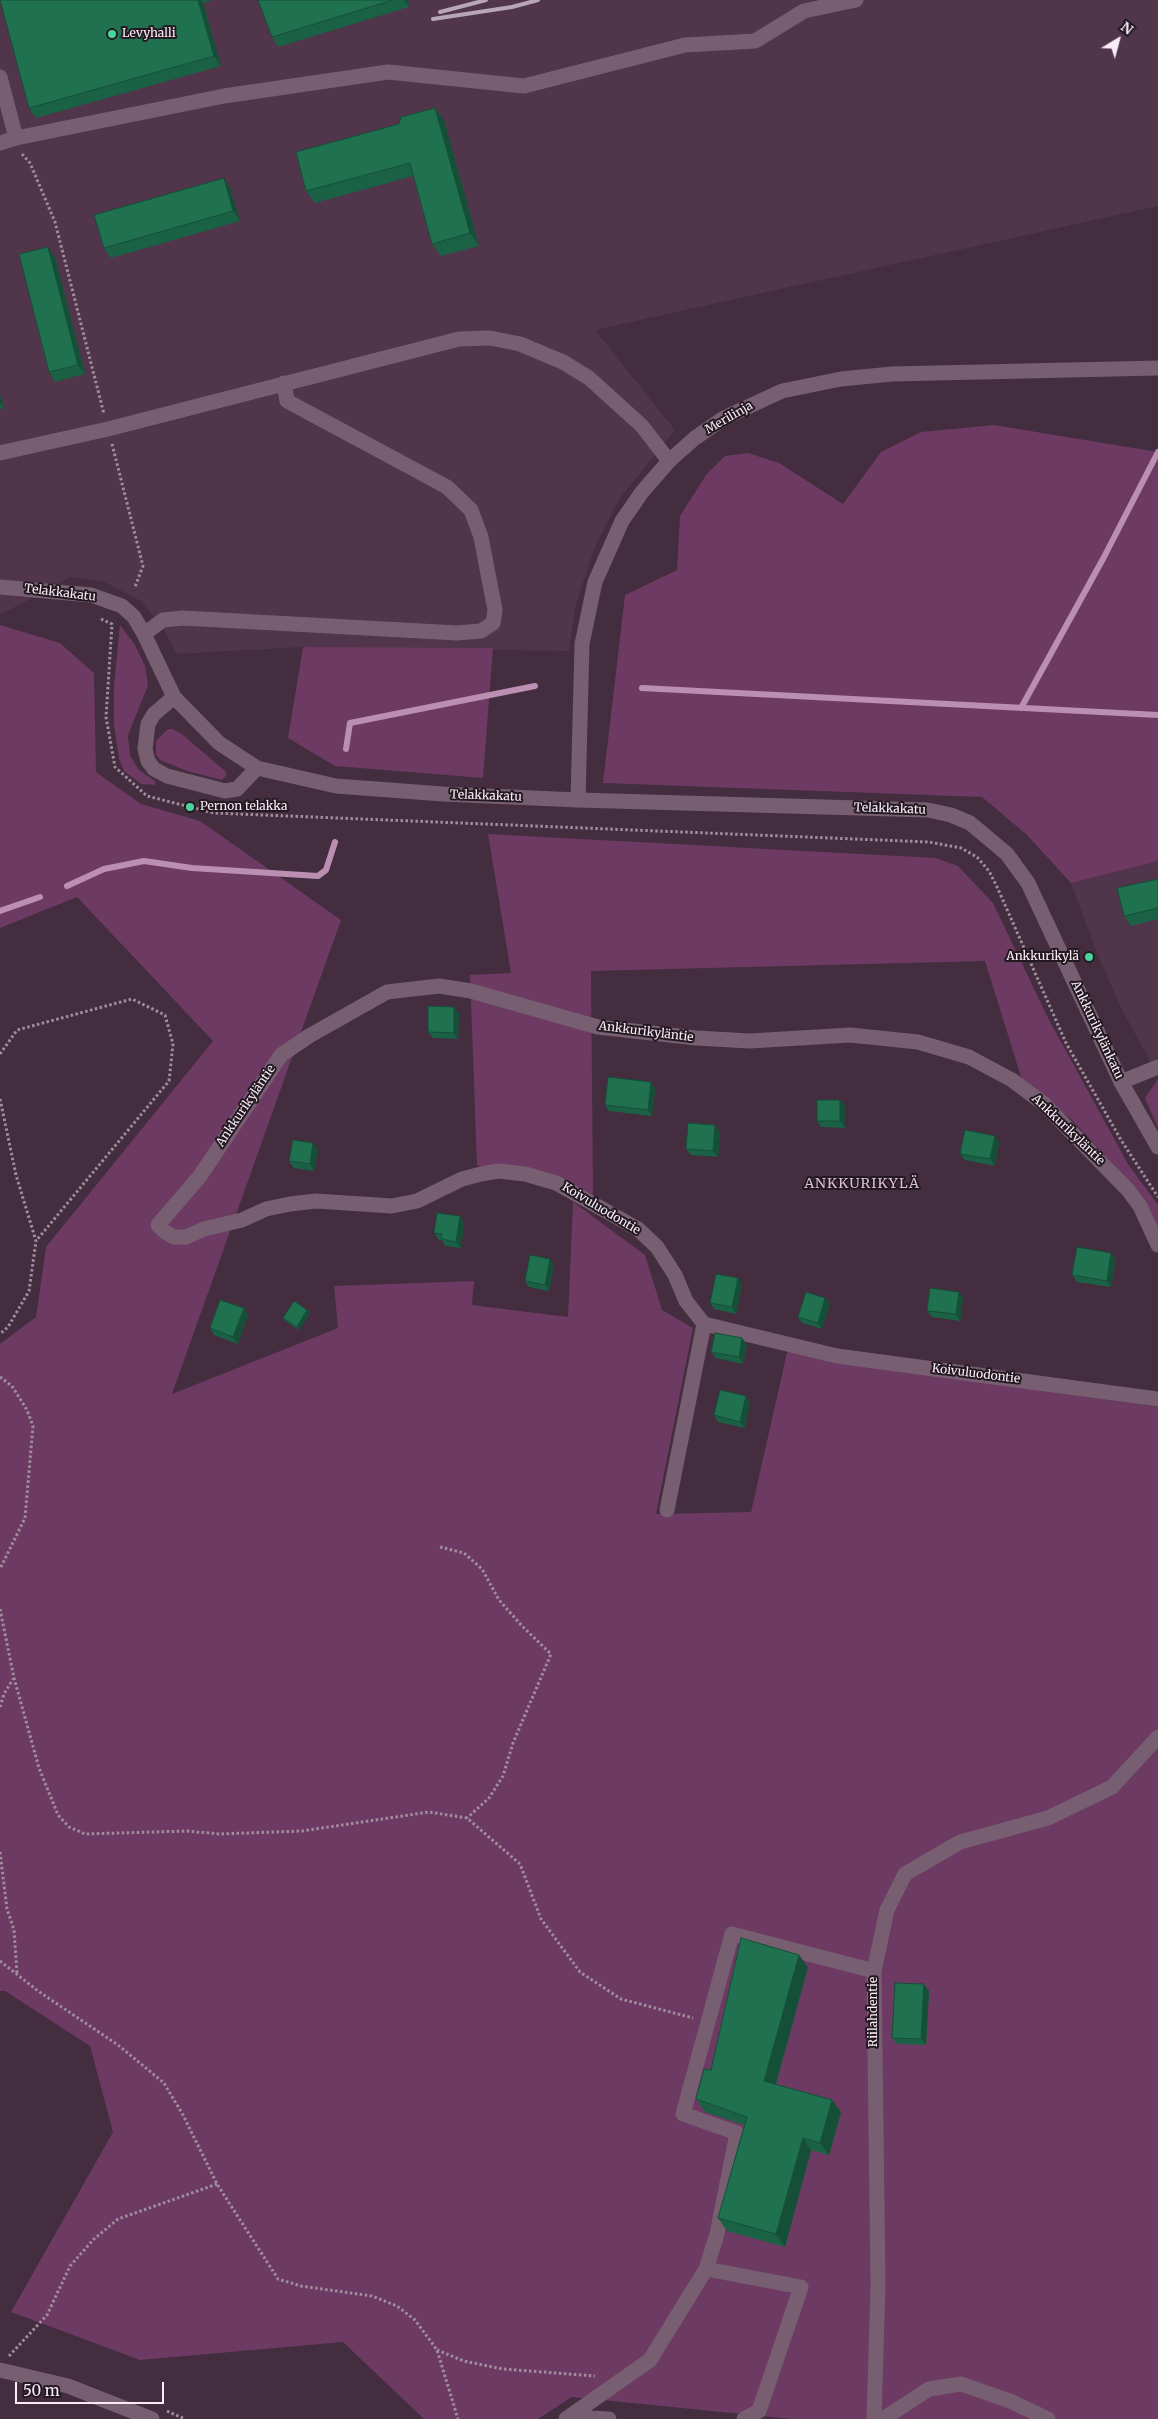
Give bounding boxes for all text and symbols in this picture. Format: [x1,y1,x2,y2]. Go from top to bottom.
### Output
north arrow [1093,15,1143,65]
text: N [1117,18,1137,39]
place label: Levyhalli [122,27,176,41]
marker: Levyhalli [106,28,118,40]
street label: Merilinja [703,399,755,437]
street label: Telakkakatu [23,581,97,605]
street label: Telakkakatu [450,788,522,804]
place label: Pernon telakka [200,800,287,814]
marker: Pernon telakka [184,801,196,813]
street label: Telakkakatu [854,801,926,817]
place label: Ankkurikylä [1006,950,1079,964]
marker: Ankkurikylä [1083,951,1095,963]
street label: Ankkurikylänkatu [1068,979,1126,1081]
street label: Ankkurikyläntie [598,1019,694,1045]
street label: Ankkurikyläntie [213,1062,279,1150]
street label: Ankkurikyläntie [1029,1092,1107,1168]
district label: ANKKURIKYLÄ [803,1176,921,1192]
street label: Koivuluodontie [559,1180,643,1238]
street label: Koivuluodontie [931,1361,1021,1387]
street label: Riilahdentie [867,1977,881,2047]
scale bar [18,2372,166,2404]
text: 50 m [23,2381,60,2400]

